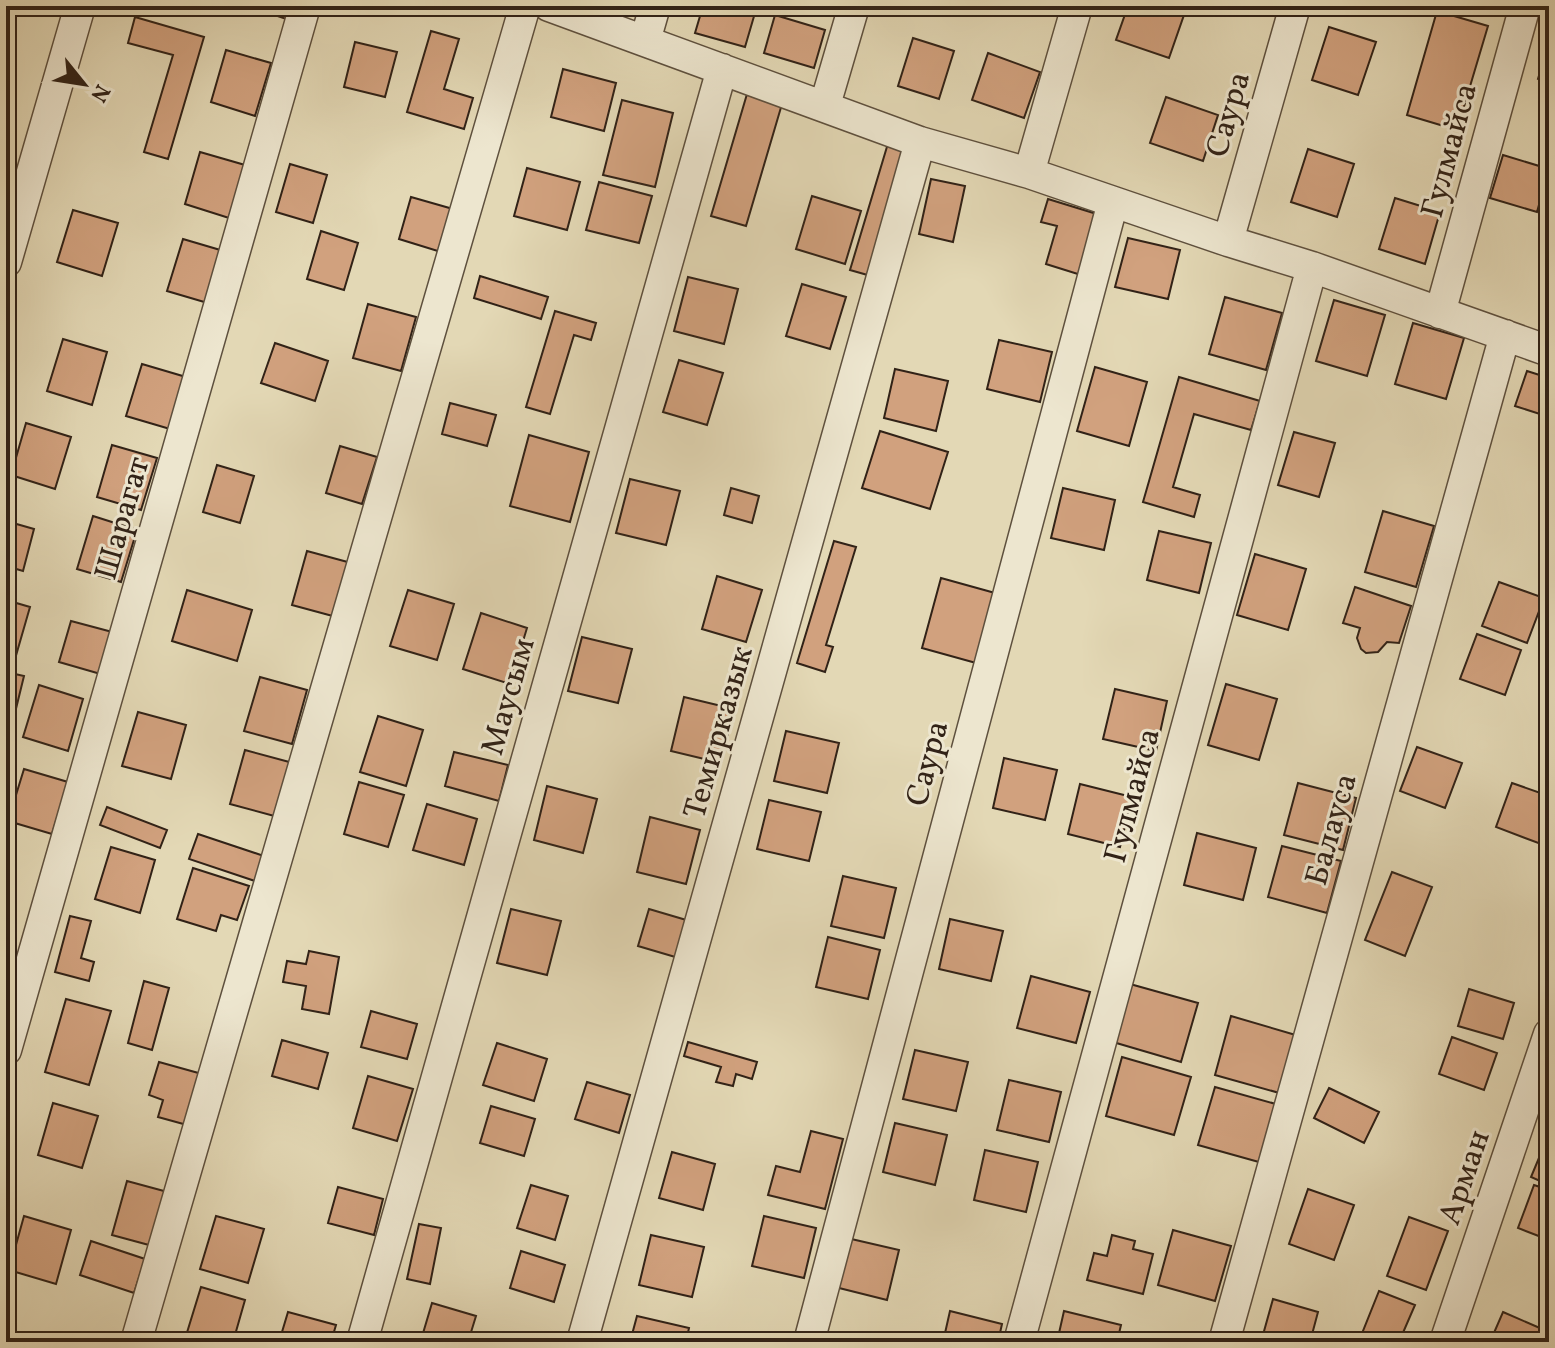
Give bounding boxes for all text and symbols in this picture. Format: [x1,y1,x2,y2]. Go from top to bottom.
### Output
north arrow [44,44,124,124]
street label: Саура [1197,67,1263,163]
text: N [82,78,117,107]
street label: Гулмайса [1412,79,1490,223]
street label: Шарагат [85,452,162,585]
street label: Маусым [472,633,548,761]
street label: Темирказык [674,641,766,824]
street label: Саура [896,716,961,811]
street label: Гулмайса [1095,724,1173,868]
street label: Балауса [1296,769,1370,891]
street label: Арман [1429,1125,1503,1231]

